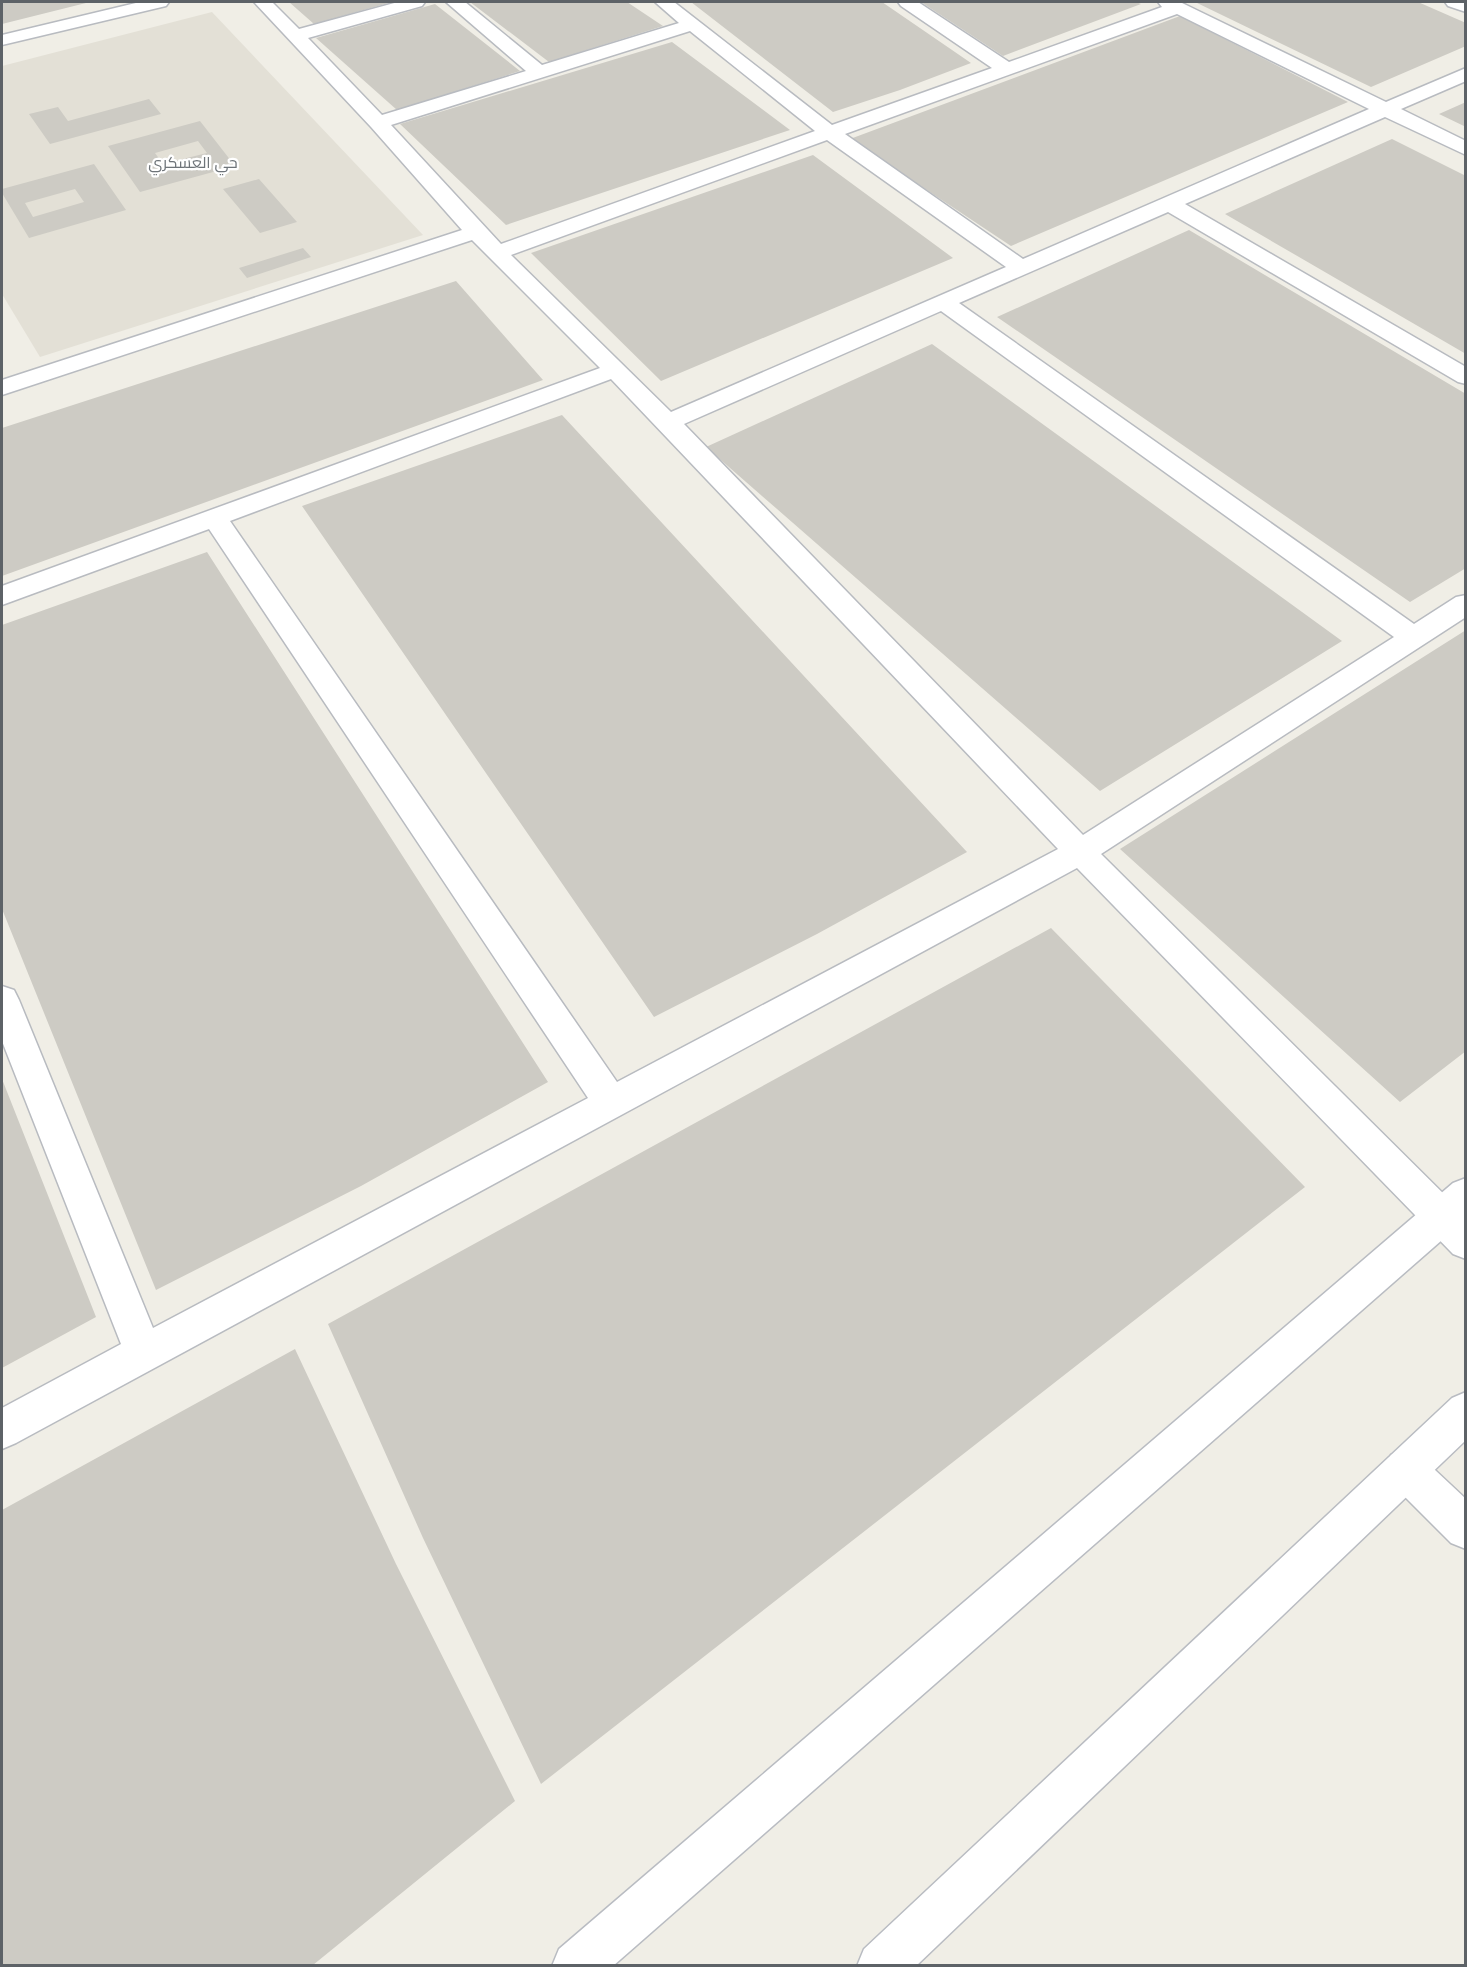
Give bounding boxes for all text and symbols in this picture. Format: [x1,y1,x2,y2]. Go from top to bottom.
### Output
district label: حي العسكري [148,153,238,176]

